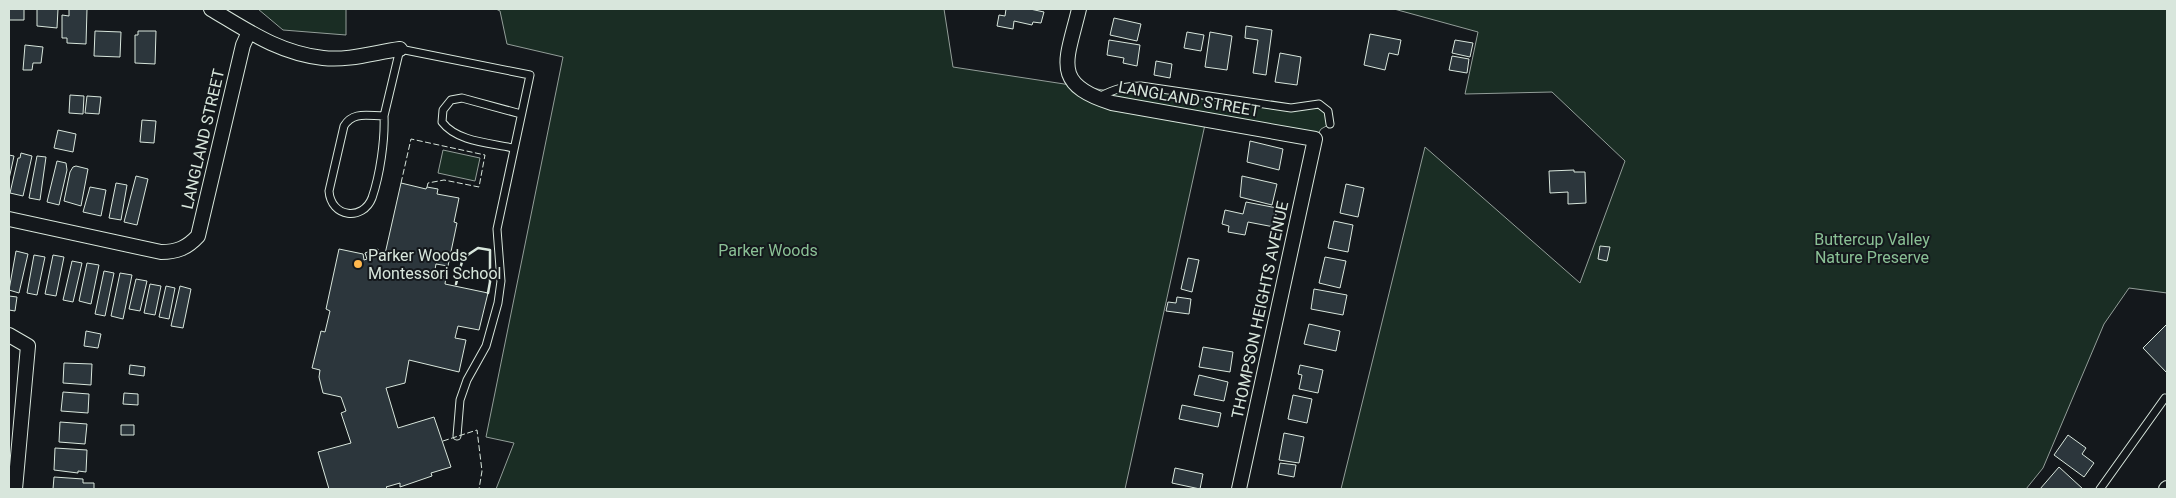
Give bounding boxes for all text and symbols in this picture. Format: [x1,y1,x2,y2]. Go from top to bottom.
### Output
street label: LANGLAND STREET [178,67,228,211]
street label: LANGLAND STREET [1117,77,1262,121]
street label: THOMPSON HEIGHTS AVENUE [1228,200,1292,420]
park label: Buttercup Valley Nature Preserve [1814,230,1930,267]
park label: Parker Woods [718,241,818,260]
place label: Parker Woods Montessori School [368,246,501,283]
marker: Parker Woods Montessori School [352,258,364,270]

